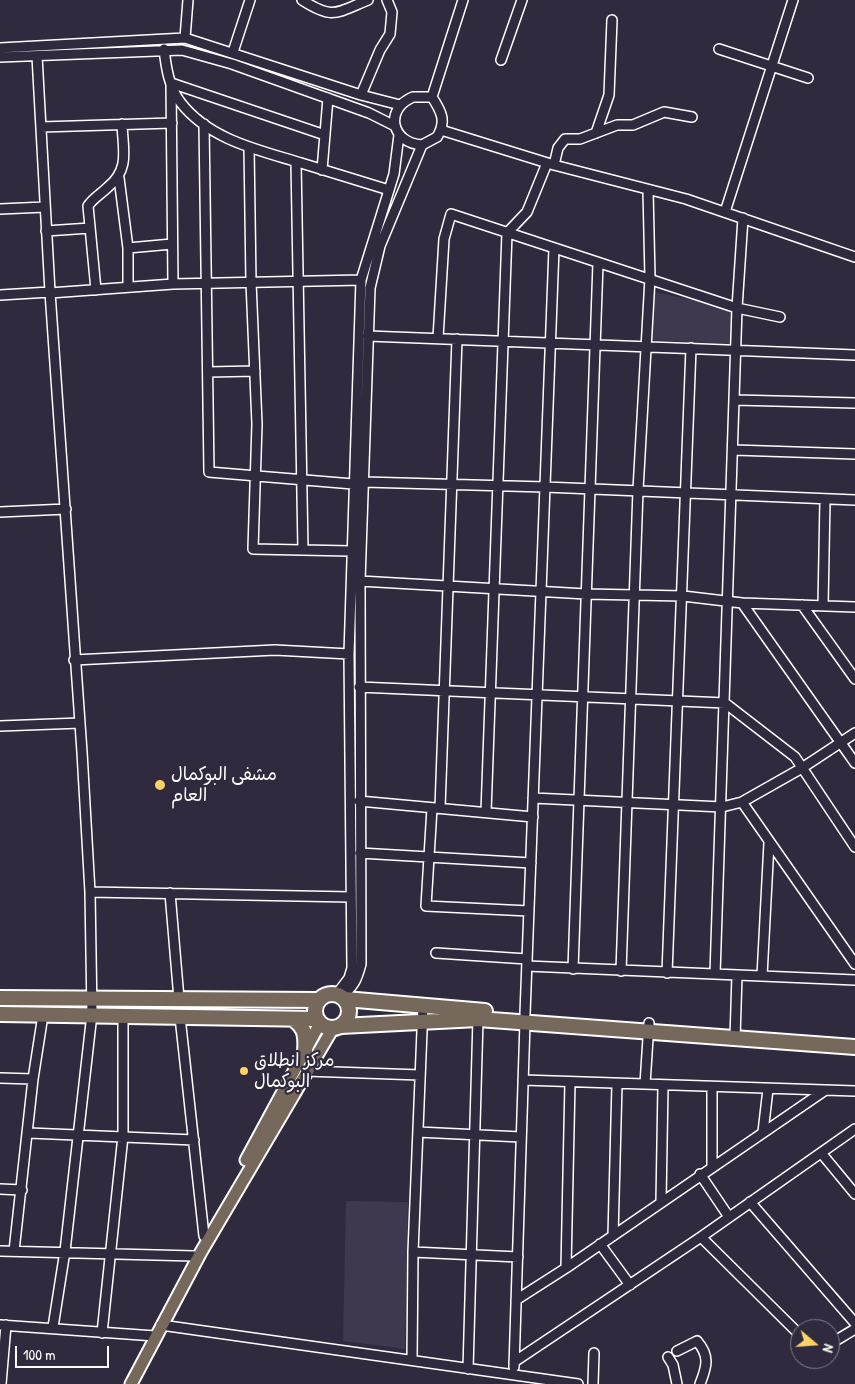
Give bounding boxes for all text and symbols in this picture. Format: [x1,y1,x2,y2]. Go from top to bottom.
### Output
place label: مشفى البوكمال العام [171,764,277,806]
marker: مشفى البوكمال العام [153,778,167,792]
place label: مركز انطلاق البوكمال [254,1050,334,1092]
marker: مركز انطلاق البوكمال [238,1065,250,1077]
north arrow [790,1319,840,1369]
scale bar [18,1336,111,1368]
text: N [819,1342,839,1355]
text: 100 m [23,1344,56,1365]

